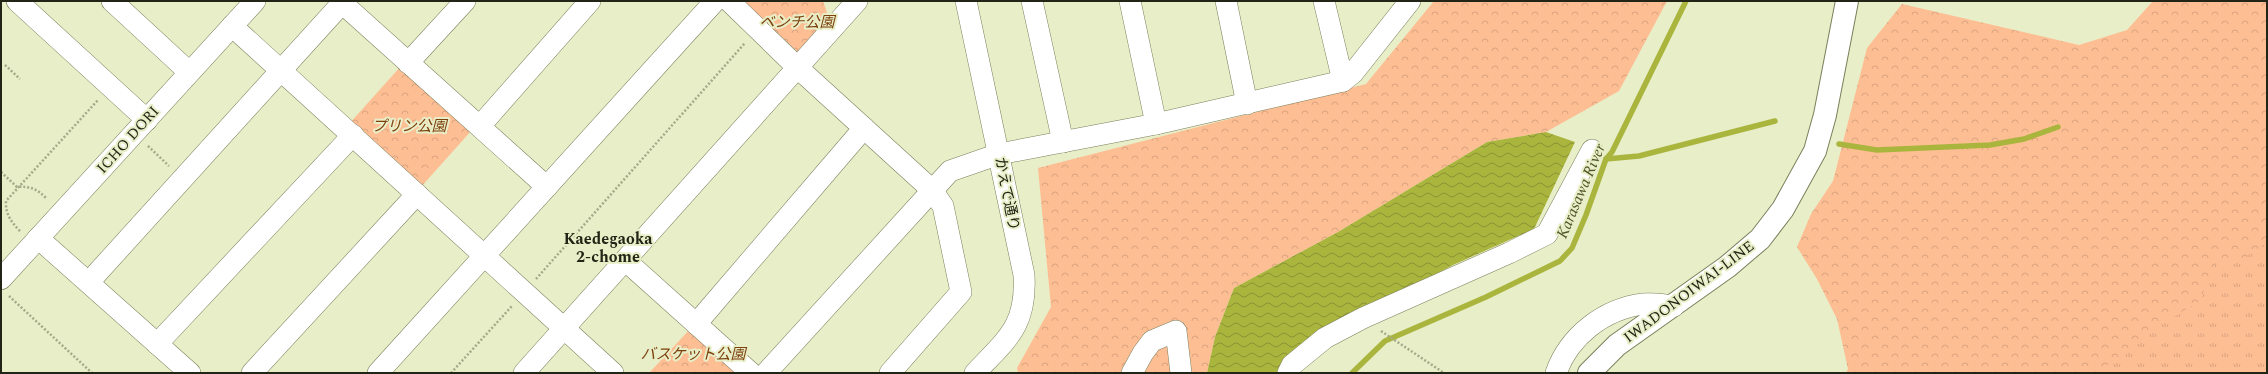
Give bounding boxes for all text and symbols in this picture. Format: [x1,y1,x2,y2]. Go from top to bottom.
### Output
park label: ベンチ公園 [759,11,836,34]
street label: ICHO DORI [91,101,165,179]
park label: プリン公園 [371,115,448,138]
water label: Karasawa River [1550,139,1612,242]
street label: かえで通り [989,155,1025,233]
district label: Kaedegaoka 2-chome [563,227,653,269]
street label: IWADONOIWAI-LINE [1619,235,1759,349]
park label: バスケット公園 [640,343,747,366]

